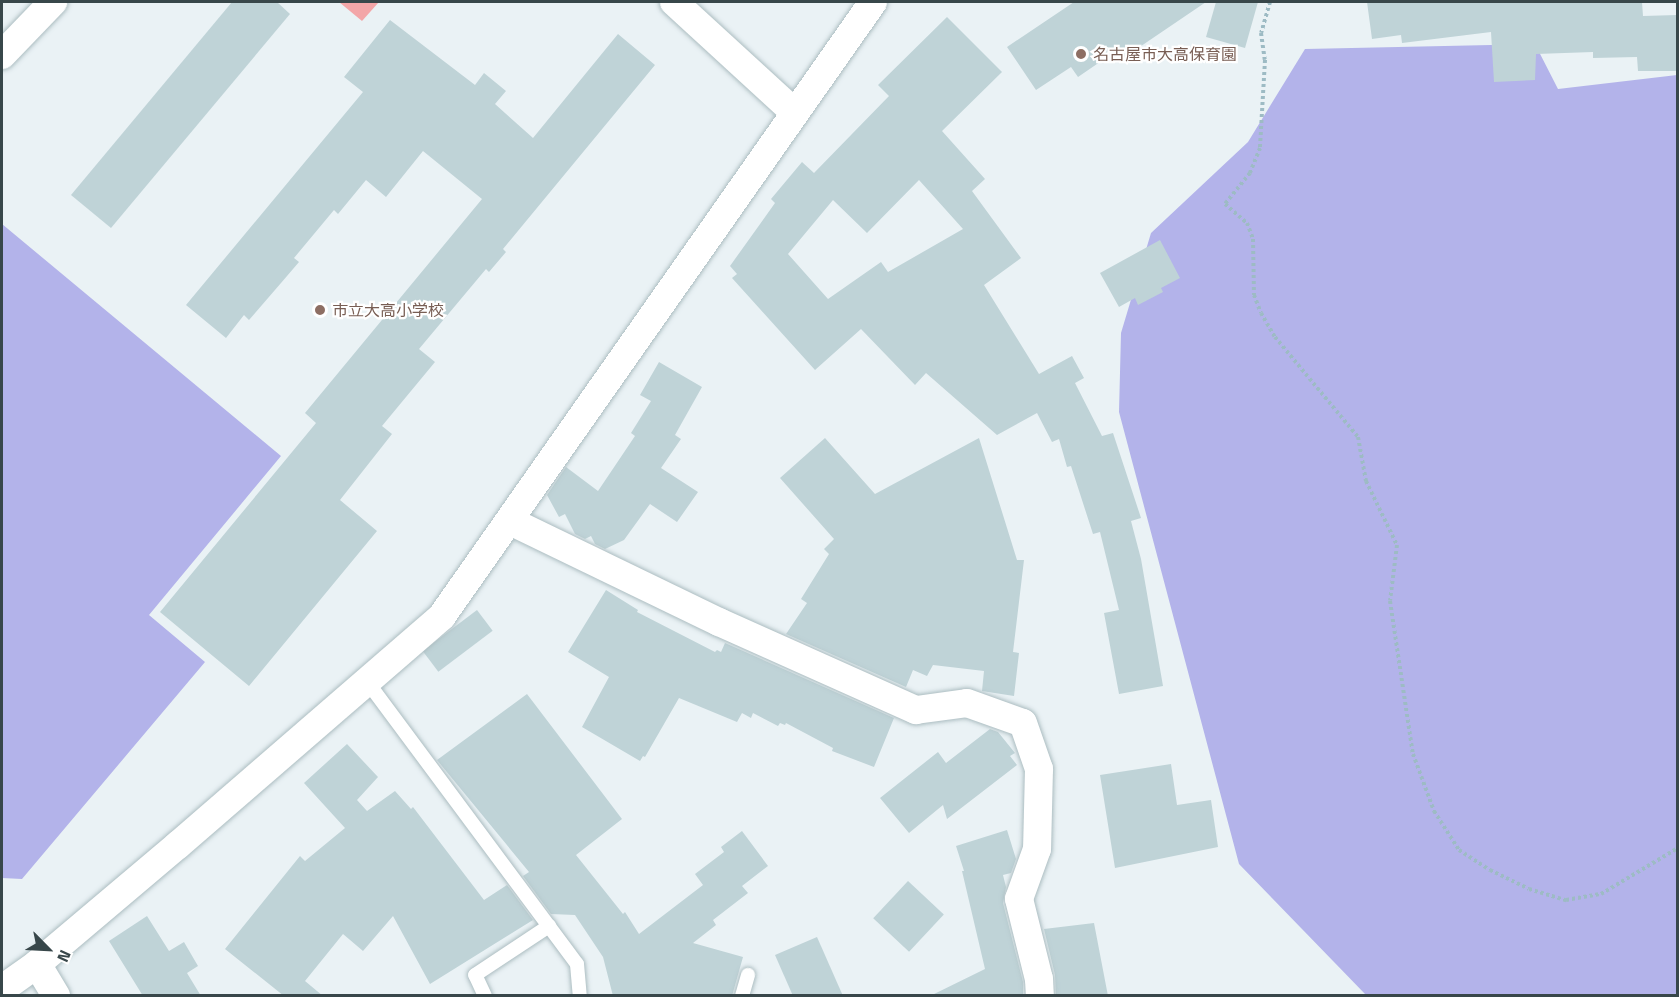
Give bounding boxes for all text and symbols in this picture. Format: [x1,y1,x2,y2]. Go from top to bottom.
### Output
place label: 名古屋市大高保育園 [1093,44,1237,64]
marker: 名古屋市大高保育園 [1074,47,1088,61]
place label: 市立大高小学校 [332,300,444,320]
marker: 市立大高小学校 [313,303,327,317]
north arrow [18,919,78,979]
text: N [51,946,78,966]

